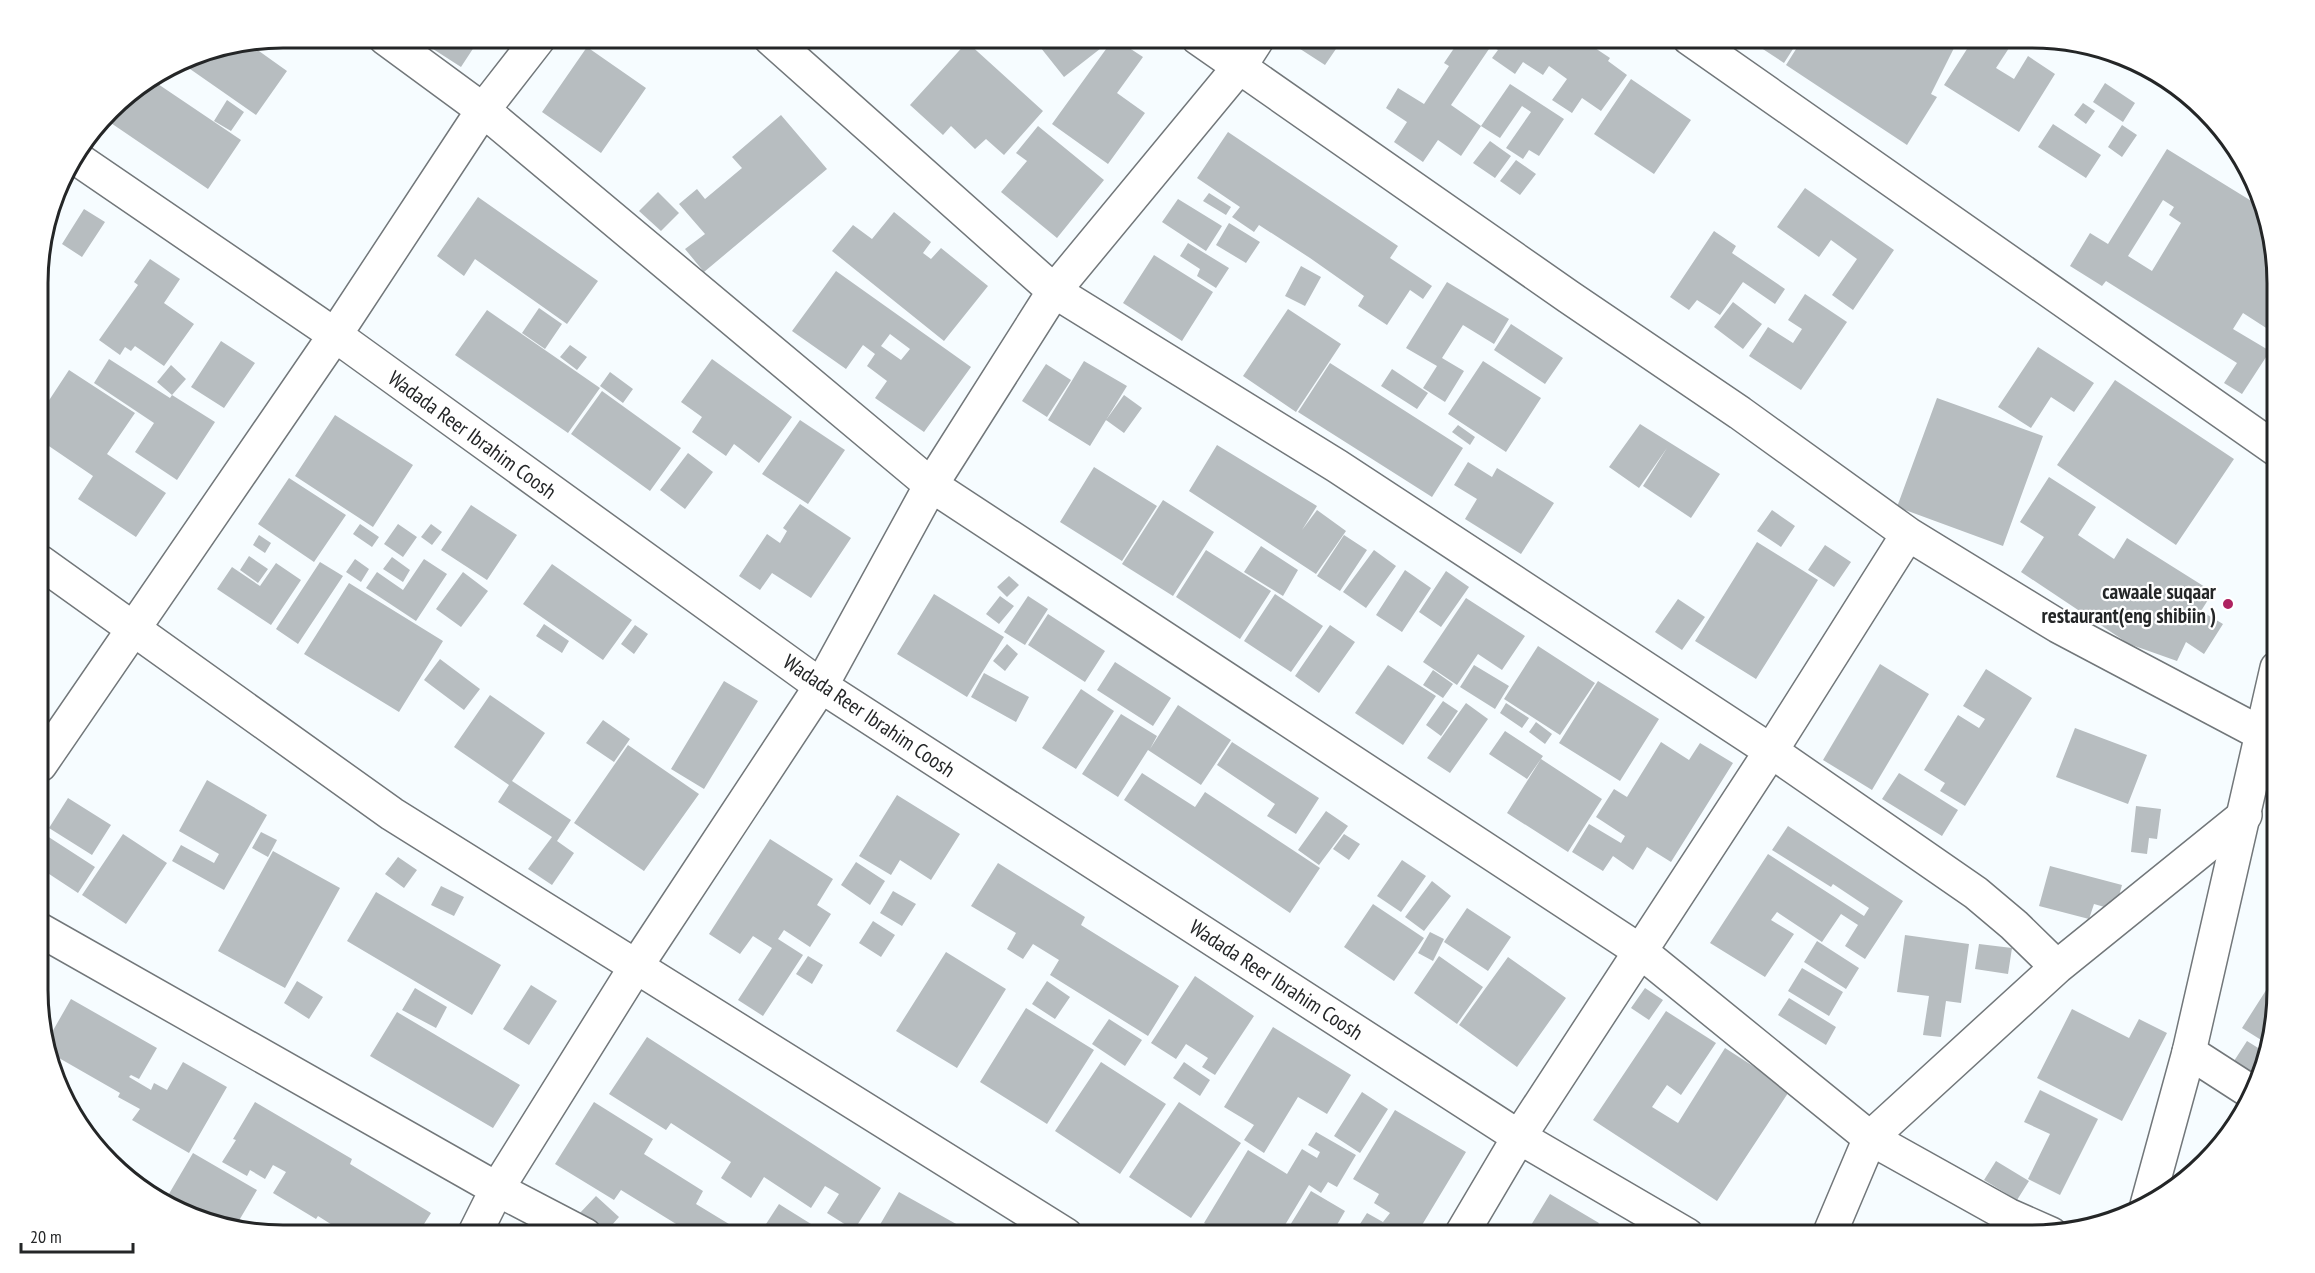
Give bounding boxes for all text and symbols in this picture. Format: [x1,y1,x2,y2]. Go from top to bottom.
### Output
street label: Wadada Reer Ibrahim Coosh [383,364,562,505]
place label: cawaale suqaar restaurant(eng shibiin ) [2042,578,2217,629]
marker: cawaale suqaar restaurant(eng shibiin ) [2221,597,2235,611]
street label: Wadada Reer Ibrahim Coosh [778,648,960,783]
street label: Wadada Reer Ibrahim Coosh [1184,913,1368,1046]
scale bar [21,1216,134,1254]
text: 20 m [30,1225,62,1248]

